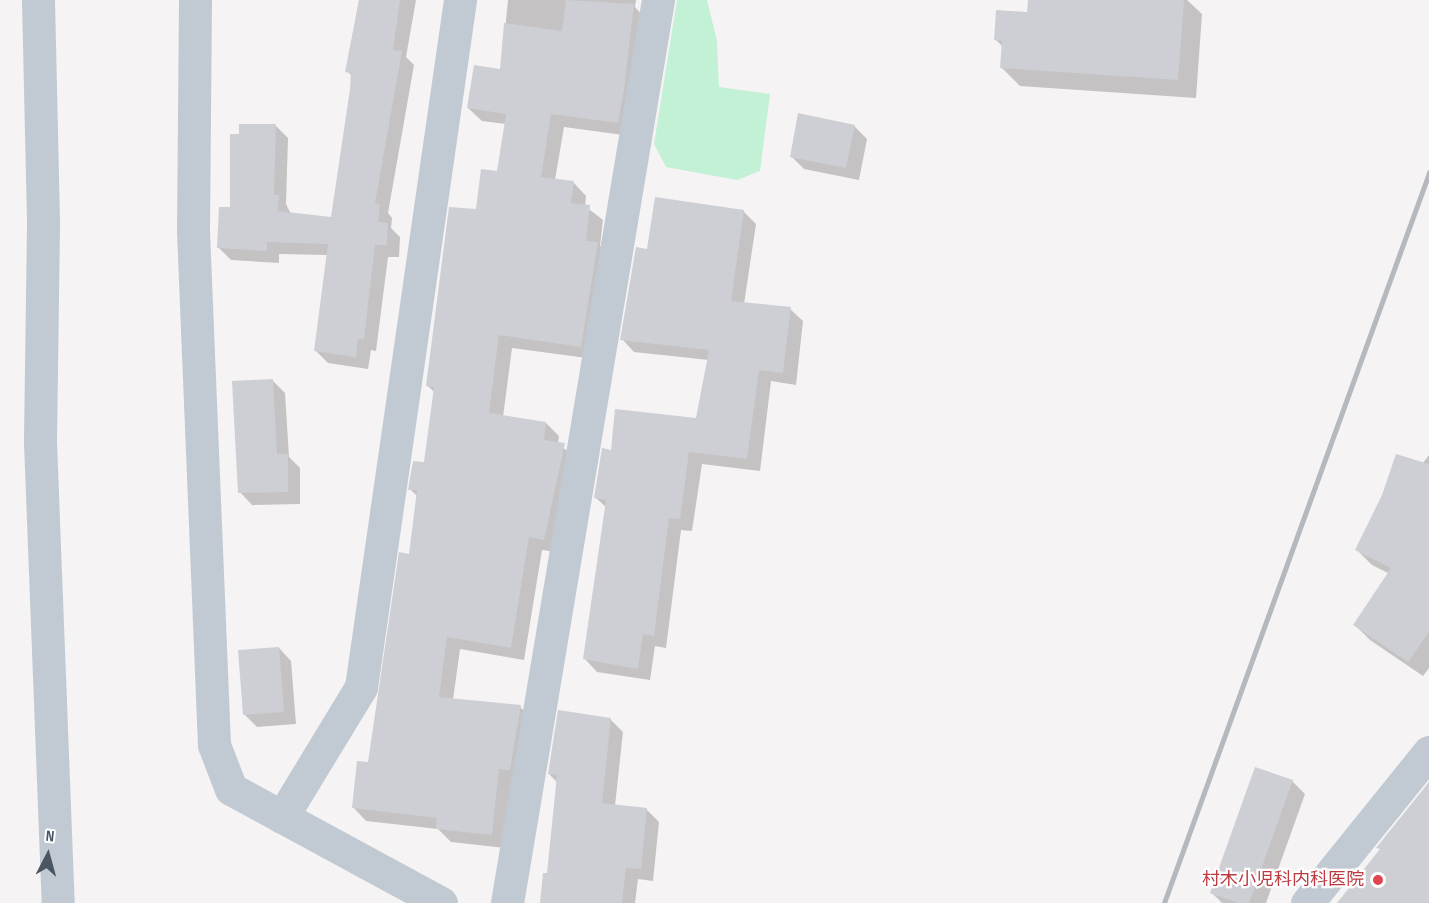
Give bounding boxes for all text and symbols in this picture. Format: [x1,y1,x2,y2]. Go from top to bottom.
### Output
north arrow [18,825,78,885]
text: N [45,827,55,846]
place label: 村木小児科内科医院 [1202,869,1364,891]
marker: 村木小児科内科医院 [1369,871,1387,889]

